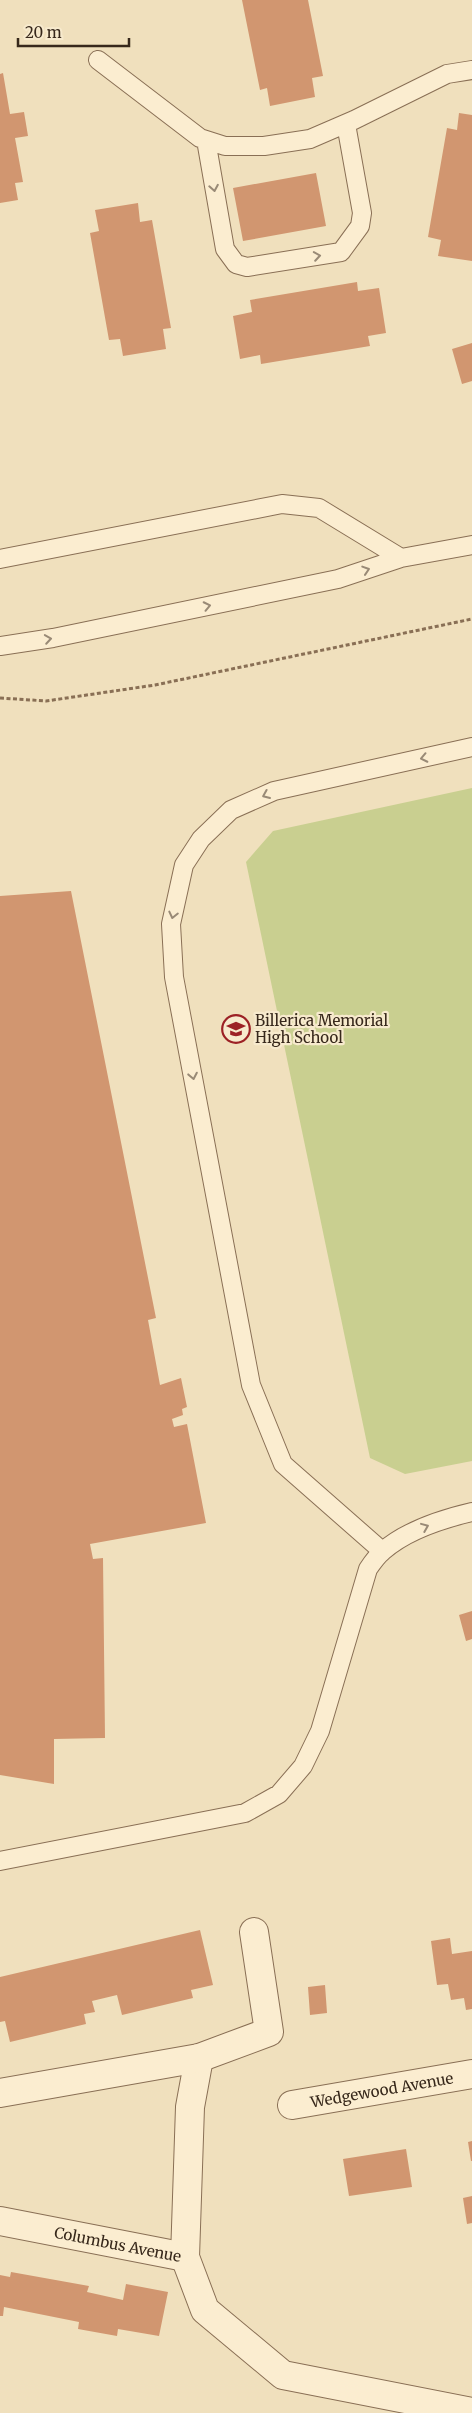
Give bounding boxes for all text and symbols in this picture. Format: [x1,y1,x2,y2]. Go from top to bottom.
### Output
scale bar [18,15,129,47]
text: 20 m [25,23,62,42]
one-way arrow [209,184,219,192]
one-way arrow [312,251,321,261]
one-way arrow [361,565,369,575]
one-way arrow [203,601,212,612]
one-way arrow [44,634,53,644]
one-way arrow [420,752,429,763]
one-way arrow [262,788,271,799]
one-way arrow [168,911,179,920]
place label: Billerica Memorial High School [255,1011,388,1047]
school or university icon: Billerica Memorial High School [221,1014,251,1044]
one-way arrow [187,1071,198,1080]
one-way arrow [420,1523,429,1534]
street label: Wedgewood Avenue [308,2068,455,2111]
street label: Columbus Avenue [53,2222,183,2266]

